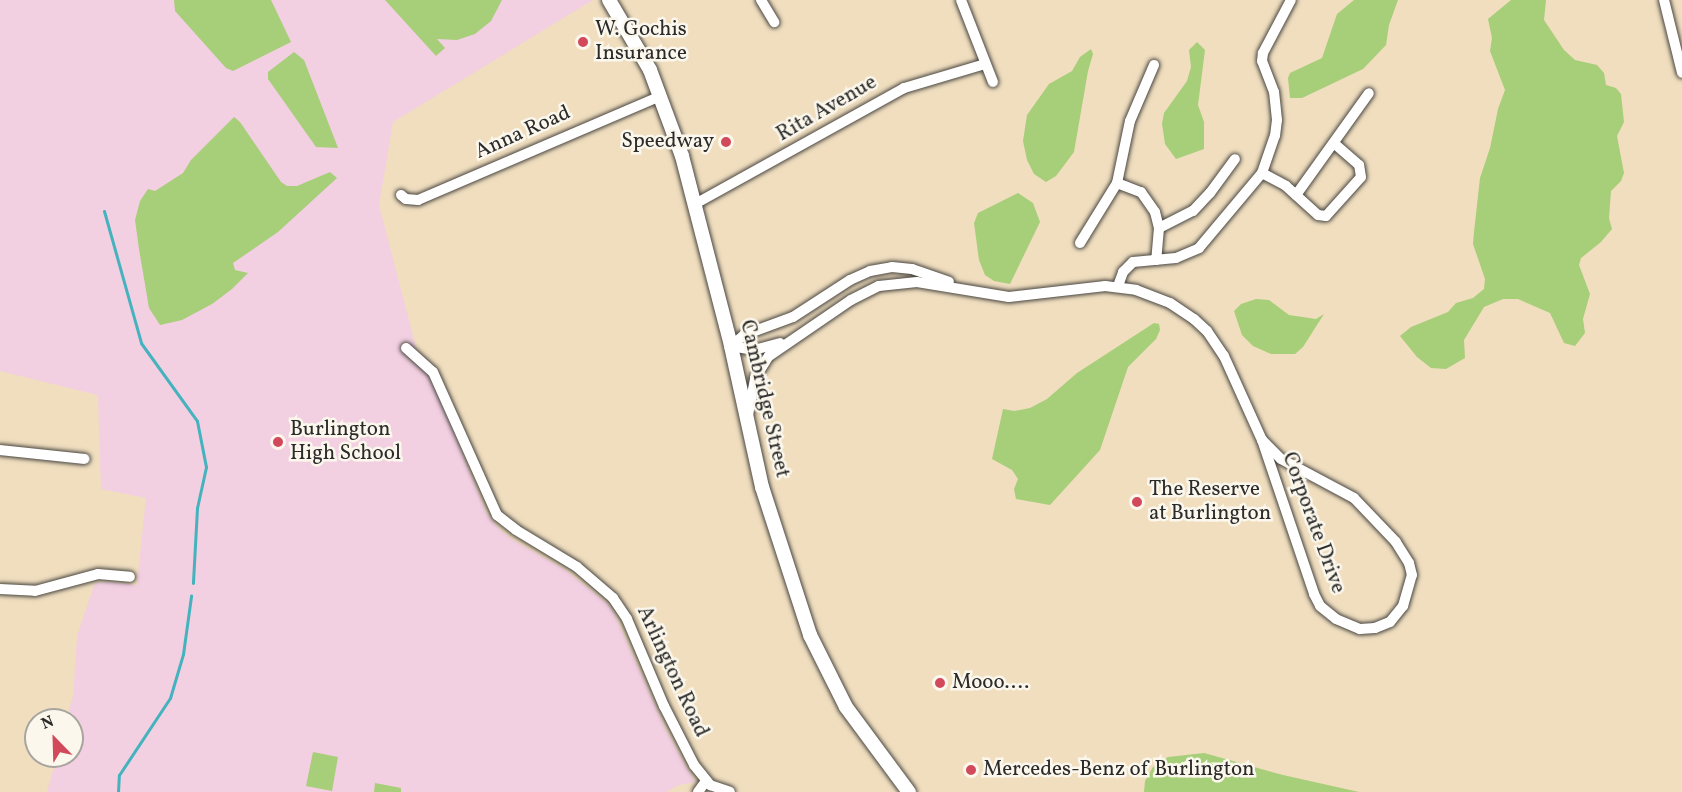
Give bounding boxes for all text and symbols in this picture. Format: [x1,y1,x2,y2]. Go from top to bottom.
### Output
place label: W. Gochis Insurance [595,17,687,67]
marker: W. Gochis Insurance [576,35,590,49]
street label: Rita Avenue [772,70,882,148]
street label: Anna Road [471,101,575,165]
place label: Speedway [621,129,714,155]
marker: Speedway [719,135,733,149]
street label: Cambridge Street [734,318,794,480]
place label: Burlington High School [290,417,401,467]
marker: Burlington High School [271,435,285,449]
street label: Corporate Drive [1276,449,1350,597]
place label: The Reserve at Burlington [1149,477,1271,527]
marker: The Reserve at Burlington [1130,495,1144,509]
street label: Arlington Road [631,602,713,742]
place label: Mooo.... [952,670,1029,696]
marker: Mooo.... [933,676,947,690]
north arrow [24,708,84,768]
text: N [38,711,57,736]
place label: Mercedes-Benz of Burlington [983,757,1252,783]
marker: Mercedes-Benz of Burlington [964,763,978,777]

